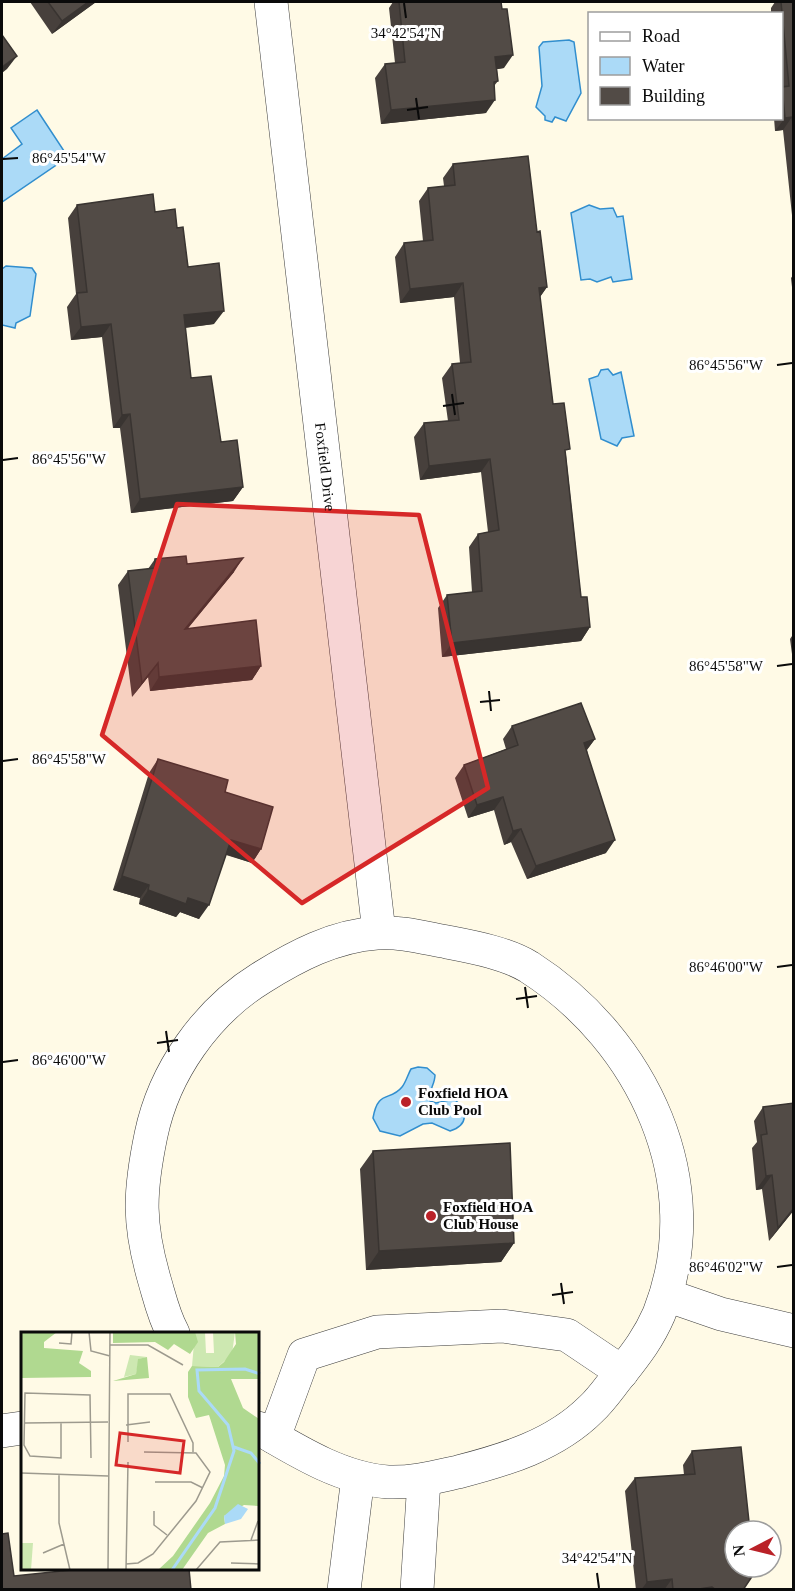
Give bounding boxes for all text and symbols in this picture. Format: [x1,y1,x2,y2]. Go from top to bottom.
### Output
legend [588,12,783,120]
text: 34°42'54"N [371,25,441,41]
text: Road [642,26,680,46]
text: Water [642,56,685,76]
text: Building [642,86,705,106]
text: 86°45'54"W [32,150,107,166]
text: 86°45'56"W [689,357,764,373]
street label: Foxfield Drive [312,422,338,512]
text: 86°45'56"W [32,451,107,467]
text: 86°45'58"W [689,658,764,674]
text: 86°45'58"W [32,751,107,767]
text: 86°46'00"W [689,959,764,975]
text: 86°46'00"W [32,1052,107,1068]
place label: Foxfield HOA Club Pool [418,1085,509,1118]
marker: Foxfield HOA Club Pool [399,1095,413,1109]
place label: Foxfield HOA Club House [443,1199,534,1232]
marker: Foxfield HOA Club House [424,1209,438,1223]
text: 86°46'02"W [689,1259,764,1275]
inset map [21,1332,260,1570]
north arrow [723,1519,783,1579]
text: N [729,1544,748,1558]
text: 34°42'54"N [562,1550,632,1566]

